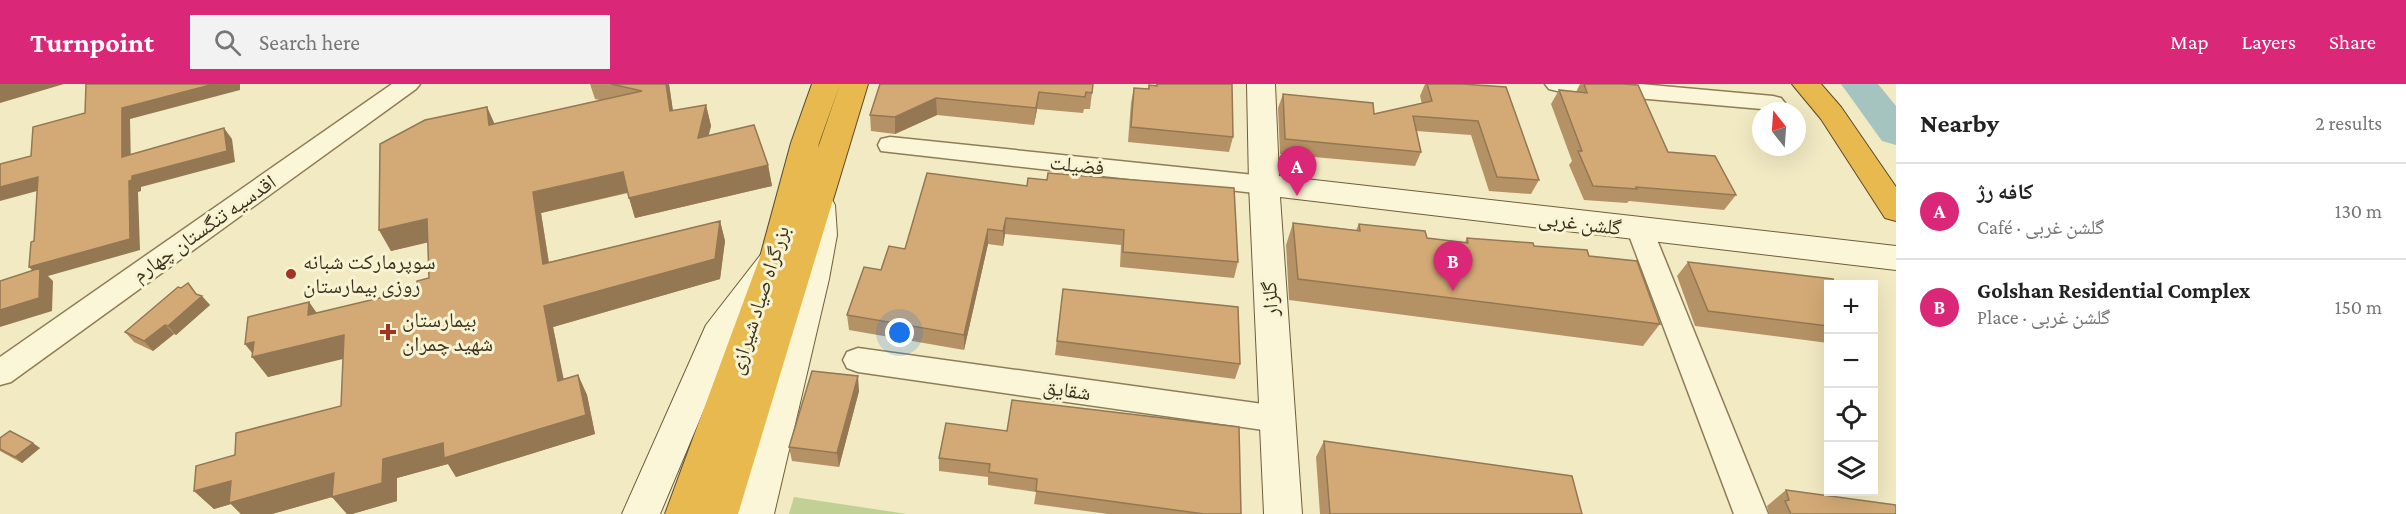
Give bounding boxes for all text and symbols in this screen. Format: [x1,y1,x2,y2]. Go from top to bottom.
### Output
search box [190,15,610,69]
icon: search [211,26,244,59]
text: Turnpoint [30,27,154,58]
text: Search here [259,30,360,55]
text: Map [2170,30,2209,54]
text: Layers [2242,30,2296,54]
text: Share [2329,30,2376,54]
north arrow [1752,102,1806,156]
text: Nearby [1920,109,1999,138]
text: 2 results [2315,112,2382,134]
pin: A [1278,147,1316,196]
street label: فضیلت [1048,150,1106,180]
street label: اقدسیه تنگستان چهارم [128,170,282,288]
text: کافه رژ [1977,179,2034,204]
text: A [1934,200,1945,222]
text: 130 m [2335,200,2382,222]
street label: گلشن غربی [1537,206,1623,241]
text: Café · گلشن غربی [1977,216,2104,238]
street label: بزرگراه صیاد شیرازی [724,223,794,377]
pin: B [1434,242,1472,291]
place label: سوپرمارکت شبانه روزی بیمارستان [303,250,436,298]
marker: سوپرمارکت شبانه روزی بیمارستان [284,267,298,281]
text: Golshan Residential Complex [1977,278,2250,303]
street label: گلزار [1257,280,1283,318]
map controls [1824,280,1878,496]
button: + [1824,280,1878,334]
text: B [1934,296,1945,318]
text: 150 m [2335,296,2382,318]
text: Place · گلشن غربی [1977,306,2110,328]
place label: بیمارستان شهید چمران [402,308,493,356]
your location [885,318,914,347]
marker: بیمارستان شهید چمران [379,323,397,341]
button: − [1824,334,1878,388]
street label: شقایق [1041,375,1092,406]
button: locate [1824,388,1878,442]
button: layers [1824,442,1878,496]

